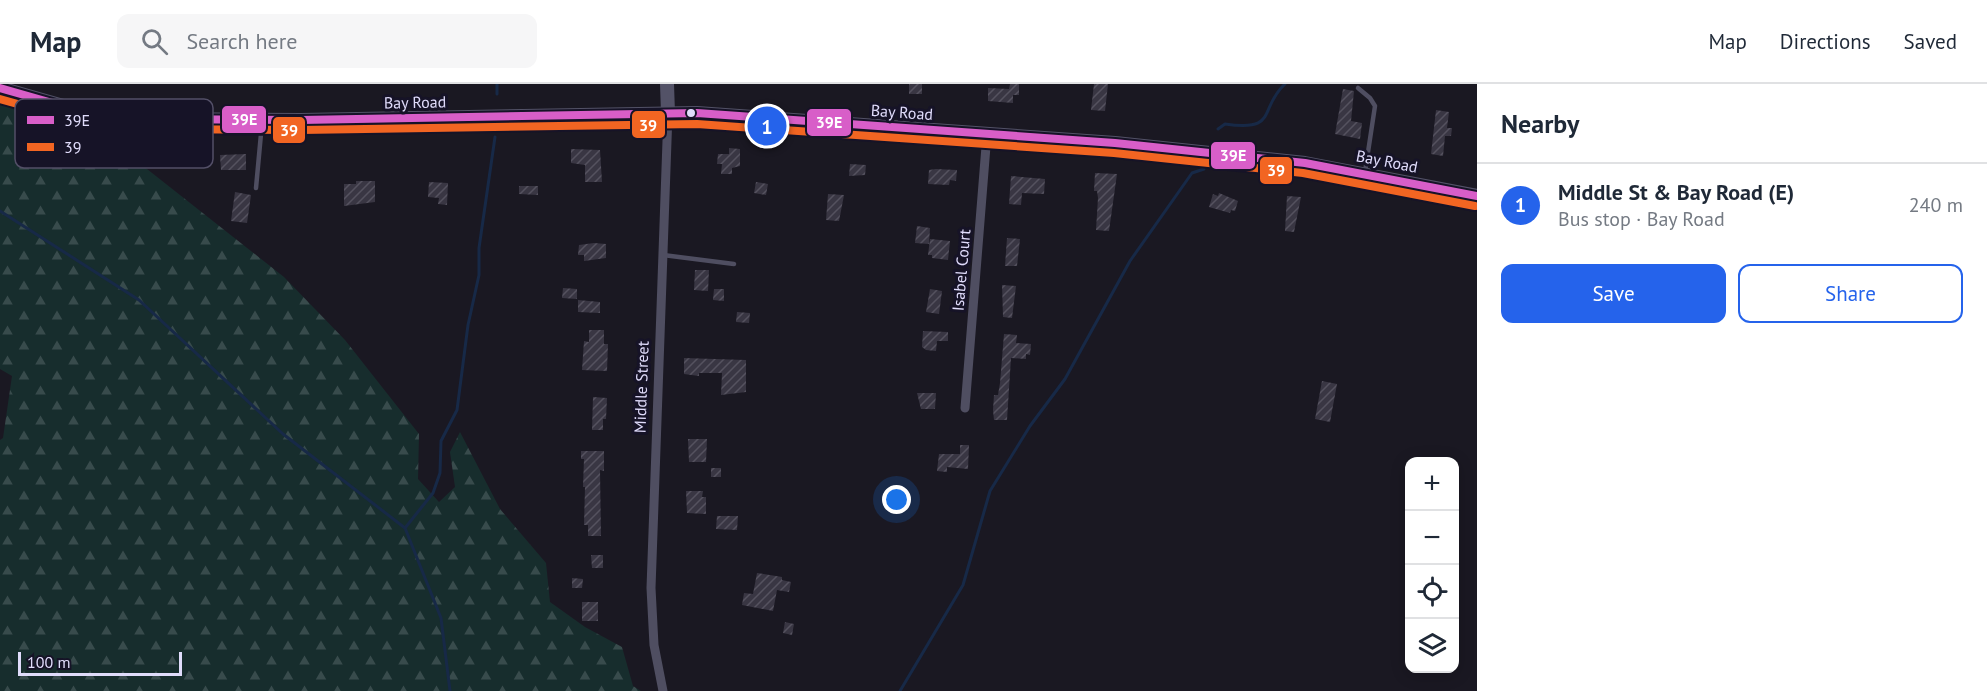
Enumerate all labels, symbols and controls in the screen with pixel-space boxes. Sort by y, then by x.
search box [117,14,537,68]
text: Map [30,23,81,60]
icon: search [138,25,171,58]
text: Search here [186,27,297,55]
text: Map [1708,28,1747,55]
text: Directions [1780,28,1871,55]
text: Saved [1904,28,1957,55]
street label: Bay Road [384,91,446,113]
legend [15,99,213,168]
street label: Bay Road [870,100,934,124]
pin: 1 [748,104,786,148]
line badge: 39E [221,105,267,134]
unlabelled marker [685,107,697,119]
text: Nearby [1501,107,1579,140]
line badge: 39E [806,108,852,137]
text: 39E [231,109,257,129]
text: 39E [64,110,90,130]
line badge: 39 [631,110,666,139]
text: 39E [816,112,842,132]
text: 39 [639,115,657,135]
line badge: 39 [272,116,306,144]
text: 39 [280,120,298,140]
text: 39 [64,137,81,157]
line badge: 39E [1210,141,1256,170]
text: 39E [1220,145,1246,165]
street label: Bay Road [1355,145,1419,177]
line badge: 39 [1259,156,1293,185]
text: 39 [1267,160,1285,180]
text: Middle St & Bay Road (E) [1558,178,1794,206]
text: 1 [1515,192,1526,218]
text: 240 m [1909,192,1963,218]
text: Bus stop · Bay Road [1558,206,1725,232]
street label: Isabel Court [947,228,975,312]
button: Save [1501,264,1726,323]
button: Share [1738,264,1963,323]
street label: Middle Street [629,340,653,433]
map controls [1405,457,1459,673]
button: + [1405,457,1459,511]
your location [882,485,911,514]
button: − [1405,511,1459,565]
button: locate [1405,565,1459,619]
button: layers [1405,619,1459,673]
scale bar [18,649,182,676]
text: 100 m [27,652,70,672]

